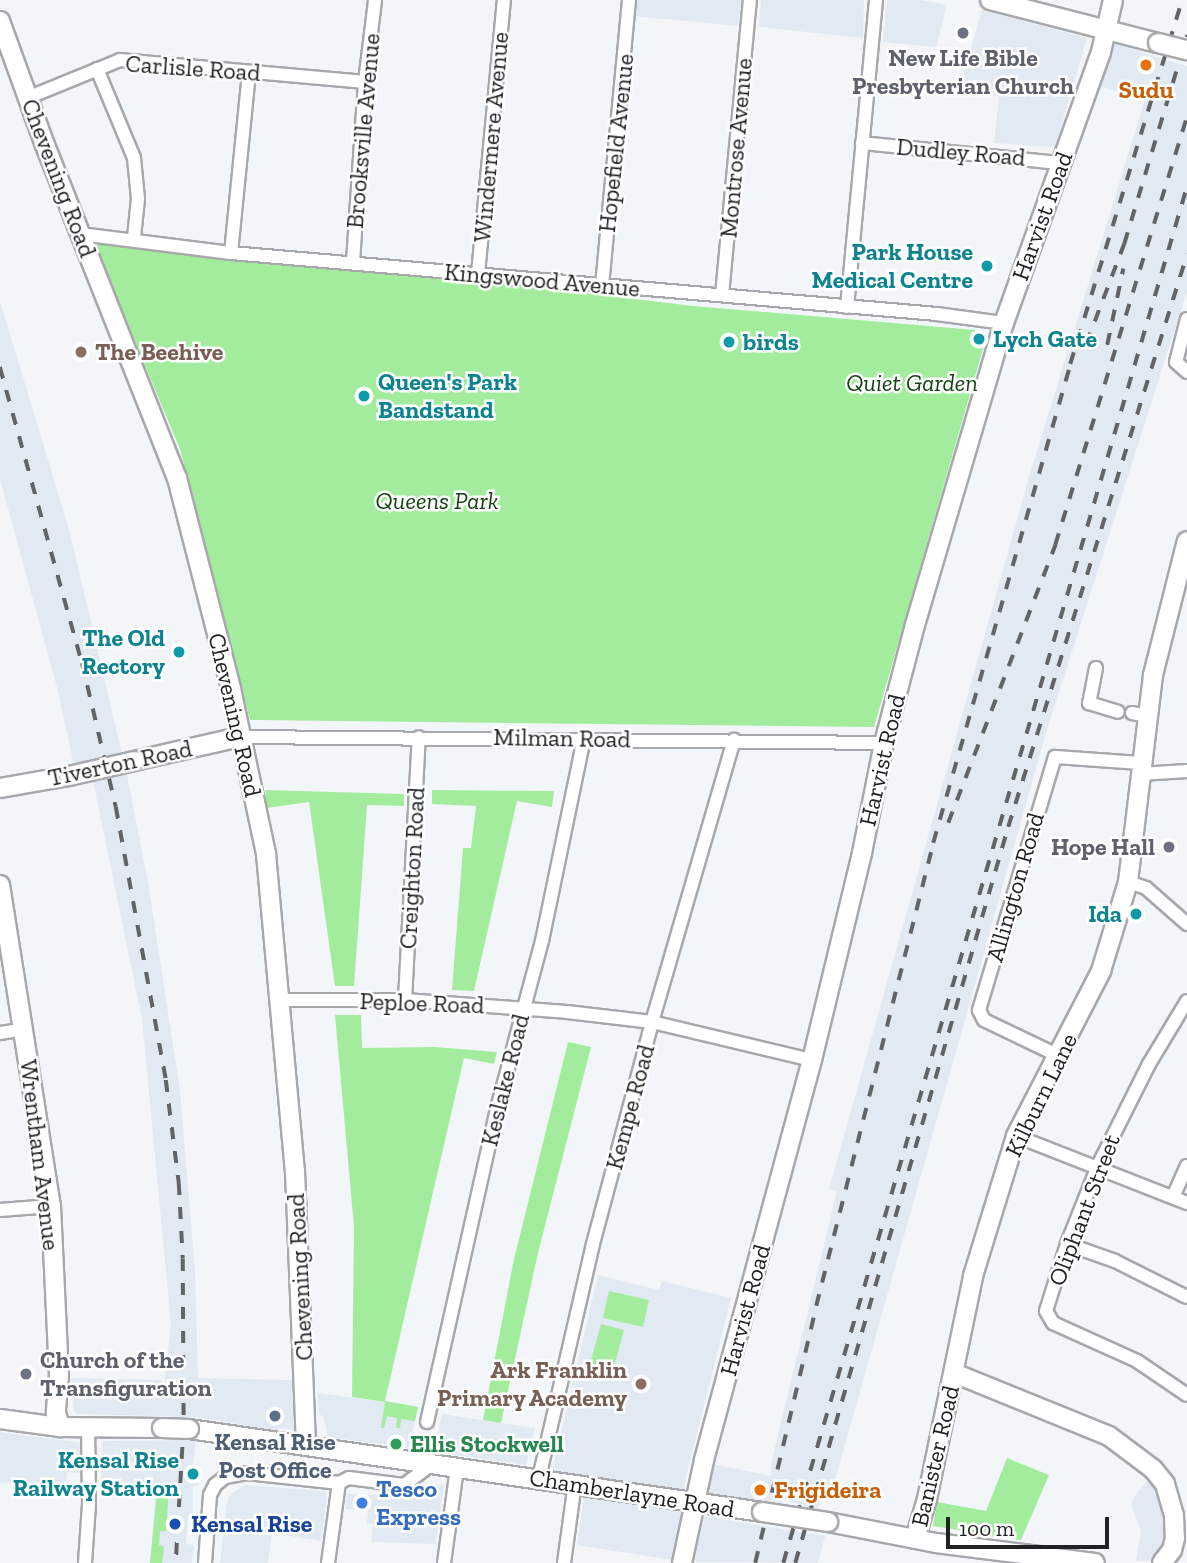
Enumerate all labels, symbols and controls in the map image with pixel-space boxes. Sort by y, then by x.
marker: New Life Bible Presbyterian Church [955,25,971,41]
street label: Windermere Avenue [467,30,515,244]
street label: Brooksville Avenue [340,32,386,230]
place label: New Life Bible Presbyterian Church [852,44,1074,100]
street label: Carlisle Road [124,49,262,87]
street label: Hopefield Avenue [592,52,640,234]
street label: Montrose Avenue [714,56,758,240]
marker: Sudu [1138,57,1154,73]
place label: Sudu [1118,76,1174,104]
street label: Chevening Road [16,95,102,261]
street label: Dudley Road [895,132,1027,172]
street label: Harvist Road [1005,148,1079,284]
place label: Park House Medical Centre [812,238,973,294]
street label: Kingswood Avenue [443,257,641,303]
marker: Park House Medical Centre [979,258,995,274]
place label: Lych Gate [993,325,1097,353]
place label: birds [743,328,799,356]
marker: Lych Gate [971,331,987,347]
marker: birds [721,334,737,350]
place label: The Beehive [95,338,223,366]
marker: The Beehive [73,344,89,360]
place label: Queen's Park Bandstand [378,368,517,424]
park label: Quiet Garden [846,369,978,397]
marker: Queen's Park Bandstand [356,388,372,404]
park label: Queens Park [376,487,498,515]
place label: The Old Rectory [82,624,165,680]
street label: Chevening Road [202,630,268,800]
marker: The Old Rectory [171,644,187,660]
street label: Harvist Road [853,691,911,829]
street label: Milman Road [493,722,631,754]
street label: Tiverton Road [45,734,195,792]
street label: Creighton Road [393,786,431,950]
street label: Allington Road [980,809,1050,965]
place label: Hope Hall [1051,833,1155,861]
marker: Hope Hall [1161,839,1177,855]
place label: Ida [1088,900,1122,928]
marker: Ida [1128,906,1144,922]
street label: Peploe Road [359,986,485,1020]
street label: Keslake Road [475,1011,535,1149]
street label: Kilburn Lane [999,1029,1083,1161]
street label: Kempe Road [599,1041,661,1173]
street label: Wrentham Avenue [14,1058,66,1252]
street label: Oliphant Street [1042,1130,1126,1290]
street label: Chevening Road [281,1193,319,1361]
street label: Harvist Road [714,1241,776,1379]
place label: Church of the Transfiguration [40,1346,212,1402]
place label: Ark Franklin Primary Academy [436,1356,627,1412]
marker: Church of the Transfiguration [18,1366,34,1382]
marker: Ark Franklin Primary Academy [633,1376,649,1392]
street label: Banister Road [905,1382,965,1530]
marker: Kensal Rise Post Office [267,1408,283,1424]
place label: Kensal Rise Post Office [214,1428,336,1484]
place label: Ellis Stockwell [410,1430,564,1458]
marker: Ellis Stockwell [388,1436,404,1452]
place label: Kensal Rise Railway Station [12,1446,179,1502]
street label: Chamberlayne Road [527,1463,737,1523]
marker: Kensal Rise Railway Station [185,1466,201,1482]
place label: Tesco Express [376,1475,461,1531]
place label: Frigideira [774,1476,881,1504]
marker: Frigideira [752,1482,768,1498]
marker: Tesco Express [354,1495,370,1511]
scale bar [949,1504,1112,1548]
place label: Kensal Rise [191,1510,312,1538]
marker: Kensal Rise [165,1514,185,1534]
text: 100 m [959,1516,1014,1541]

